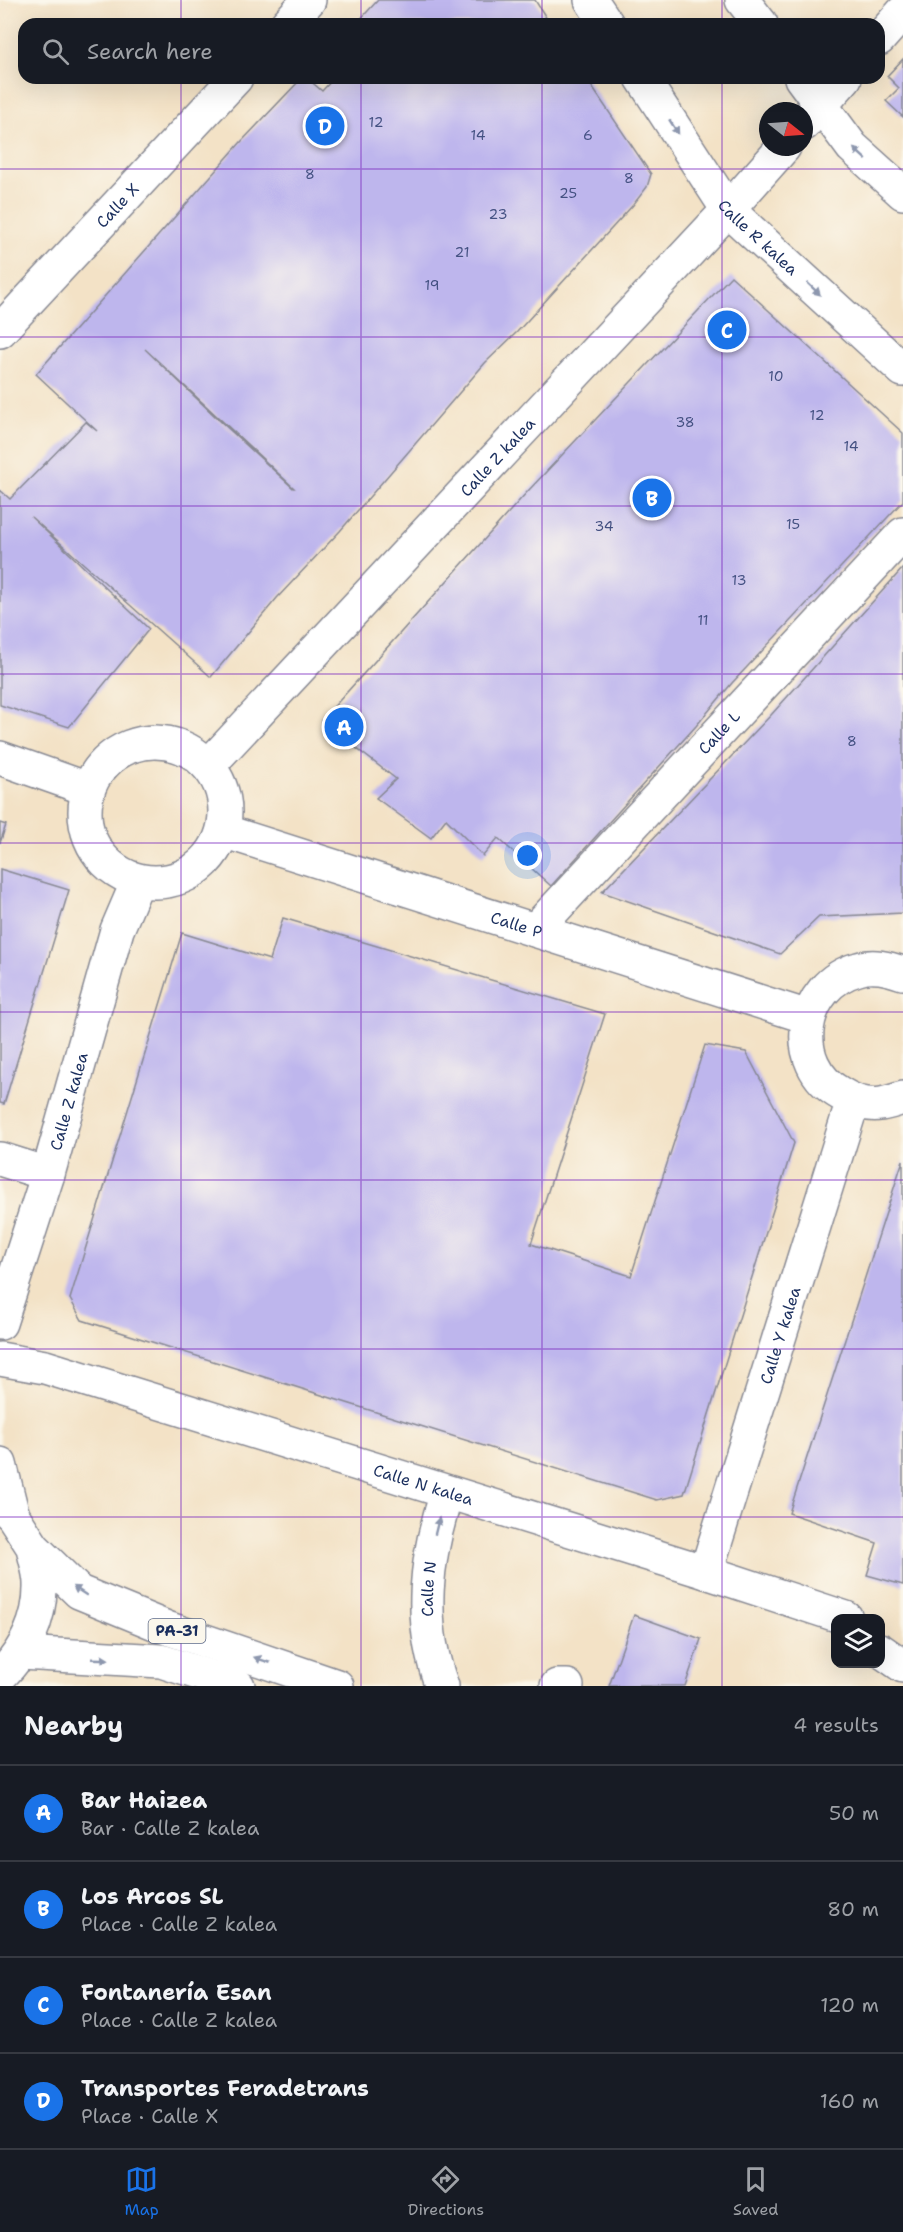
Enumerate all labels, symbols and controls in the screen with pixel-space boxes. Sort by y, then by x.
search box [18,18,885,84]
icon: search [39,35,72,68]
text: Search here [87,37,213,66]
north arrow [759,102,813,156]
pin: D [306,104,344,148]
house number: 12 [369,113,383,131]
one-way arrow [669,119,680,135]
house number: 14 [470,126,486,144]
house number: 6 [583,126,593,144]
one-way arrow [853,148,868,161]
house number: 8 [305,165,315,183]
house number: 8 [624,169,634,187]
street label: Calle X [92,179,144,232]
house number: 25 [559,184,577,202]
street label: Calle R kalea [713,196,802,280]
house number: 23 [489,205,507,223]
house number: 21 [455,243,469,261]
house number: 19 [424,276,440,294]
one-way arrow [807,282,822,296]
pin: C [708,308,746,352]
house number: 10 [768,367,784,385]
house number: 12 [810,406,824,424]
street label: Calle Z kalea [455,413,540,501]
house number: 38 [675,413,695,431]
house number: 14 [843,437,859,455]
pin: B [632,476,672,520]
house number: 15 [786,515,800,533]
house number: 34 [594,517,614,535]
house number: 13 [732,571,746,589]
house number: 11 [697,611,709,629]
pin: A [324,704,364,750]
street label: Calle L [694,706,745,759]
house number: 8 [847,732,857,750]
your location [513,841,542,870]
street label: Calle P [488,907,545,943]
street label: Calle Z kalea [45,1050,93,1153]
street label: Calle Y kalea [755,1284,805,1387]
street label: Calle N kalea [371,1460,476,1510]
one-way arrow [433,1516,442,1534]
street label: Calle N [417,1560,441,1617]
one-way arrow [72,1585,88,1596]
map controls [831,1614,885,1668]
button: layers [831,1614,885,1668]
road number: PA-31 [148,1619,206,1643]
one-way arrow [90,1654,109,1663]
one-way arrow [253,1655,271,1665]
text: Nearby [24,1708,123,1743]
text: 4 results [793,1712,879,1738]
text: Bar Haizea [81,1786,207,1815]
text: A [36,1800,51,1826]
text: 50 m [829,1800,879,1826]
text: Bar · Calle Z kalea [81,1815,259,1841]
text: Los Arcos SL [81,1882,223,1911]
text: B [37,1896,50,1922]
text: 80 m [827,1896,879,1922]
text: Place · Calle Z kalea [81,1911,277,1937]
text: Fontanería Esan [81,1978,272,2007]
text: C [37,1992,50,2018]
text: 120 m [820,1992,879,2018]
text: Place · Calle Z kalea [81,2007,277,2033]
text: Transportes Feradetrans [81,2074,369,2103]
text: D [36,2088,51,2114]
text: 160 m [820,2088,879,2114]
text: Place · Calle X [81,2103,218,2129]
tab: Map [125,2163,159,2220]
tab: Directions [408,2163,484,2220]
tab: Saved [733,2163,779,2220]

